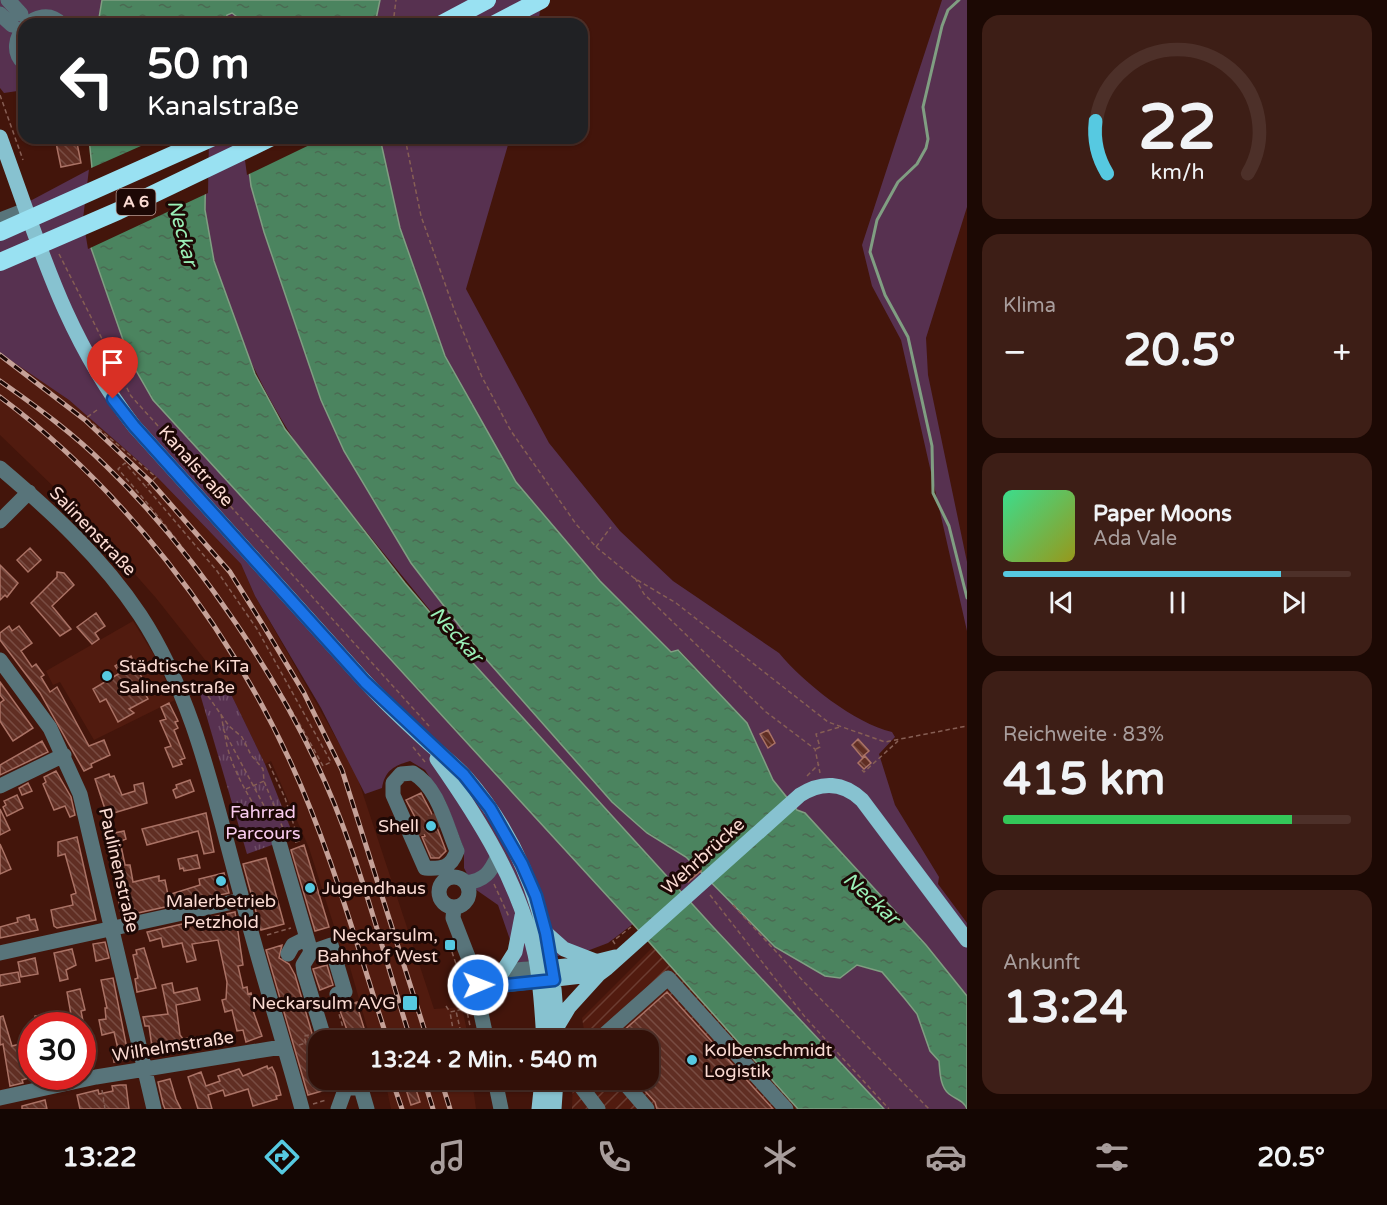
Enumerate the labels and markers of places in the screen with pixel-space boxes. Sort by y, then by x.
pin [87,337,138,399]
place label: Städtische KiTa Salinenstraße [119,655,249,698]
marker: Städtische KiTa Salinenstraße [100,669,114,683]
place label: Shell [378,815,419,837]
marker: Shell [424,819,438,833]
marker: Malerbetrieb Petzhold [214,874,228,888]
place label: Jugendhaus [322,877,426,899]
marker: Jugendhaus [303,881,317,895]
place label: Malerbetrieb Petzhold [166,890,276,933]
place label: Neckarsulm, Bahnhof West [317,924,438,967]
marker: Neckarsulm, Bahnhof West [443,938,457,952]
place label: Neckarsulm AVG [252,992,396,1014]
marker: Neckarsulm AVG [401,994,419,1012]
place label: Kolbenschmidt Logistik [704,1039,833,1082]
marker: Kolbenschmidt Logistik [685,1053,699,1067]

